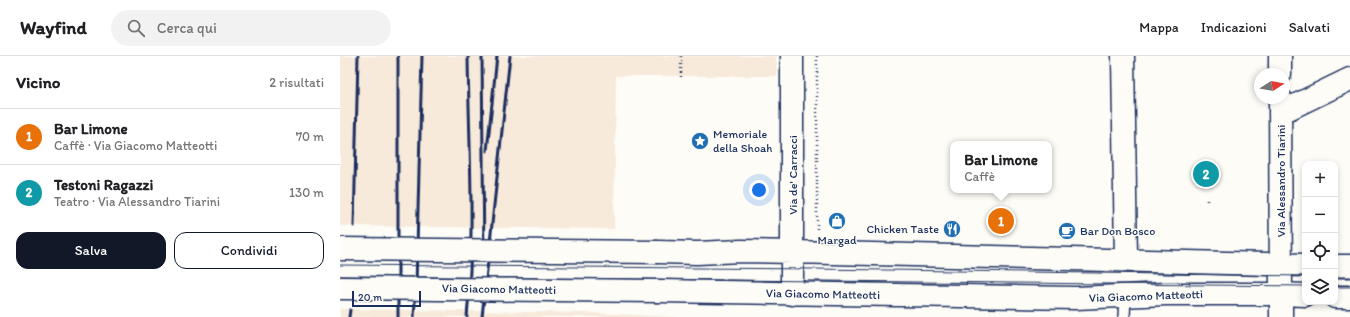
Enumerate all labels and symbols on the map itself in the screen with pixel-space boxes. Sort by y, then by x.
north arrow [1254,68,1290,104]
street label: Via Alessandro Tiarini [1274,125,1288,237]
place label: Memoriale della Shoah [713,127,772,155]
place icon: Memoriale della Shoah [690,131,710,151]
street label: Via de' Carracci [786,135,800,215]
pin: 2 [1193,159,1219,189]
your location [749,180,769,200]
pin: 1 [988,206,1014,236]
shop icon: Margad [827,211,847,231]
restaurant icon: Chicken Taste [942,219,962,239]
cafe icon: Bar Don Bosco [1057,221,1077,241]
place label: Chicken Taste [866,222,939,236]
place label: Bar Don Bosco [1080,224,1155,238]
place label: Margad [818,233,857,247]
street label: Via Giacomo Matteotti [442,281,556,297]
street label: Via Giacomo Matteotti [766,286,880,302]
street label: Via Giacomo Matteotti [1089,287,1203,305]
scale bar [352,289,421,308]

